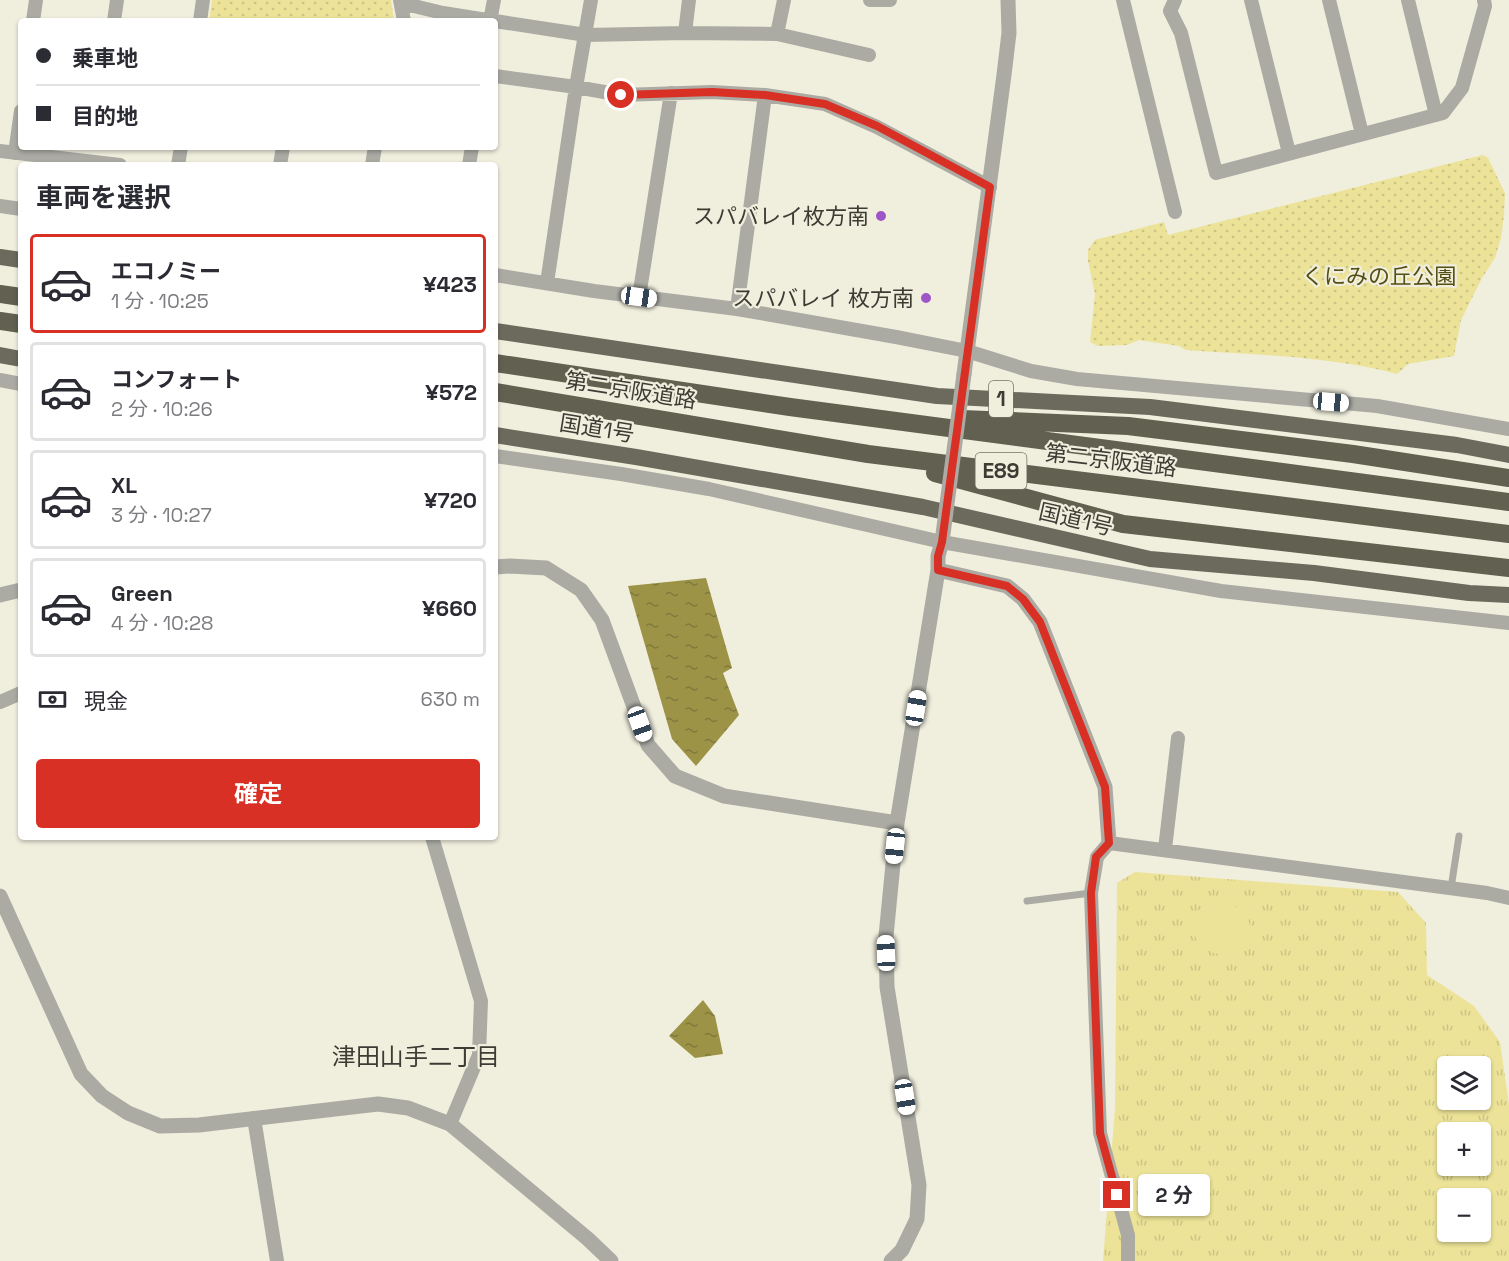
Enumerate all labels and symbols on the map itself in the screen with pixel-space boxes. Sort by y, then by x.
route start [607,81,634,108]
place label: スパバレイ枚方南 [693,202,869,230]
marker: スパバレイ枚方南 [874,209,888,223]
park label: くにみの丘公園 [1302,262,1456,290]
place label: スパバレイ 枚方南 [732,284,914,312]
car [620,286,658,308]
marker: スパバレイ 枚方南 [919,291,933,305]
street label: 第二京阪道路 [564,366,698,414]
road number: 1 [989,381,1013,417]
car [1312,391,1350,413]
street label: 国道1号 [558,408,636,448]
street label: 第二京阪道路 [1044,438,1178,482]
road number: E89 [976,453,1026,489]
street label: 国道1号 [1036,497,1116,541]
car [904,689,928,727]
car [625,704,655,744]
car [884,827,906,865]
car [876,935,896,971]
district label: 津田山手二丁目 [332,1041,500,1072]
car [893,1078,917,1116]
callout: 2 分 [1138,1174,1210,1216]
route end [1103,1181,1130,1208]

